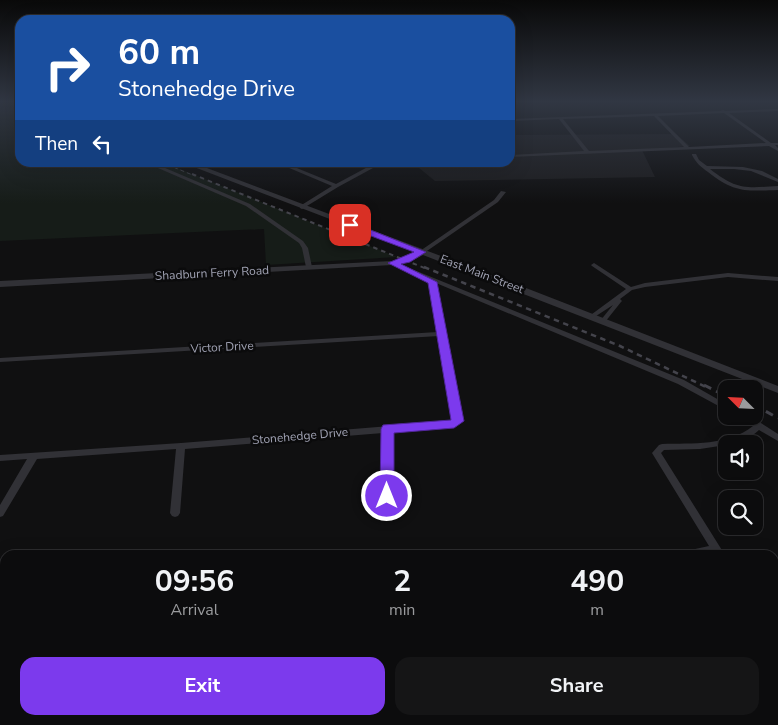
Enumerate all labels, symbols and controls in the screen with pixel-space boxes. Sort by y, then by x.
text: 60 m [118,29,200,76]
icon: right [35,35,100,100]
text: Stonehedge Drive [118,74,295,104]
icon: left [88,130,116,158]
text: Then [35,131,78,157]
pin [329,204,371,246]
icon: arrive [336,211,364,239]
street label: East Main Street [438,251,527,298]
street label: Shadburn Ferry Road [154,262,270,284]
street label: Victor Drive [189,337,254,357]
north arrow [718,380,762,425]
map controls [718,380,763,535]
street label: Stonehedge Drive [251,424,349,448]
button: sound [718,435,763,480]
position arrow [360,469,412,521]
button: search [718,490,763,535]
text: 09:56 [155,561,234,602]
text: 2 [393,561,411,602]
text: 490 [570,561,624,602]
text: Arrival [170,599,219,621]
text: min [389,599,415,621]
text: m [590,599,604,621]
button: Exit [20,657,385,715]
button: Share [395,657,759,715]

